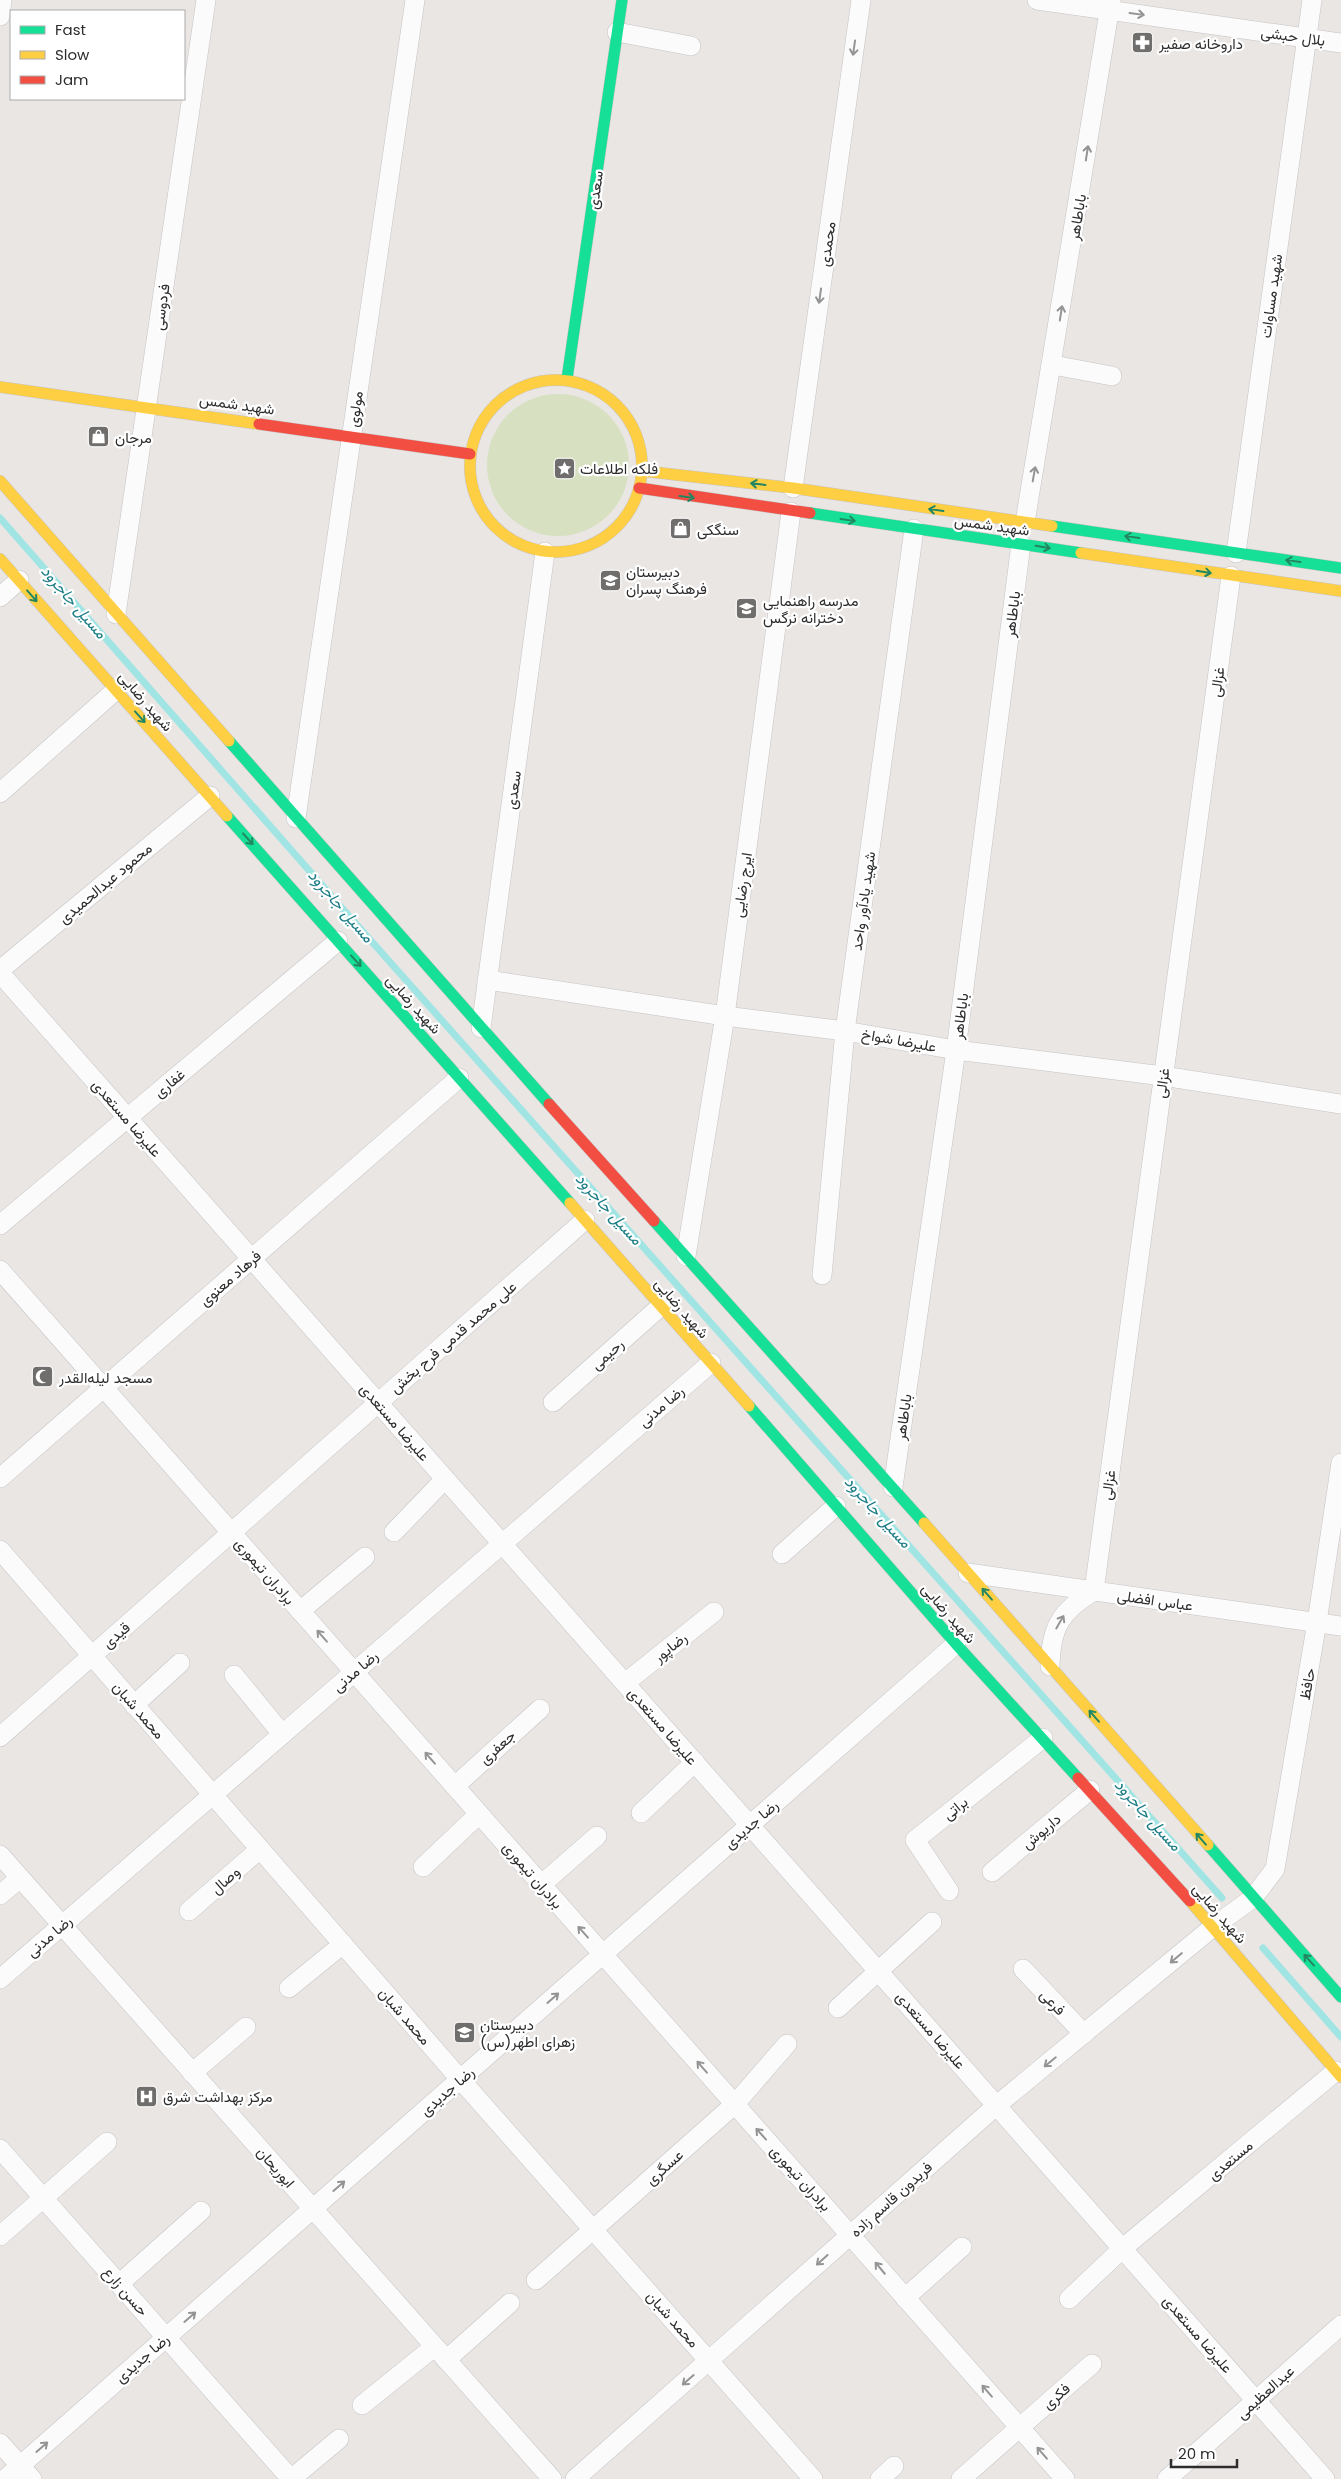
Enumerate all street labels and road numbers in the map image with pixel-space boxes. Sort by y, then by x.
street label: بلال حبشی [1259,21,1327,51]
street label: سعدی [582,169,608,211]
street label: باباطاهر [1063,192,1091,243]
street label: محمدی [813,220,841,268]
street label: شهید مساوات [1255,252,1287,339]
street label: فردوسی [147,282,175,332]
street label: شهید شمس [198,388,276,420]
street label: مولوی [342,390,368,428]
street label: شهید شمس [953,509,1031,541]
street label: باباطاهر [999,590,1025,639]
street label: غزالی [1205,665,1230,698]
street label: شهید رضایی [114,666,178,736]
street label: سعدی [500,769,526,811]
street label: محمود عبدالحمیدی [54,838,156,928]
street label: شهید یادآور واحد [846,850,880,952]
street label: ایرج رضایی [727,851,758,919]
street label: شهید رضایی [382,970,447,1039]
street label: باباطاهر [947,992,973,1041]
street label: علیرضا شواخ [860,1023,938,1058]
street label: غفاری [149,1064,189,1102]
street label: غزالی [1150,1066,1175,1099]
street label: علیرضا مستعدی [87,1075,167,1162]
street label: فرهاد معنوی [194,1245,266,1311]
street label: شهید رضایی [650,1273,714,1343]
street label: علی محمد قدمی فرح بخش [385,1276,522,1399]
street label: رحیمی [586,1333,628,1375]
street label: علیرضا مستعدی [355,1379,435,1466]
street label: رضا مدنی [634,1380,688,1432]
street label: باباطاهر [889,1392,917,1443]
street label: غزالی [1096,1468,1121,1501]
street label: برادران تیموری [230,1533,300,1609]
street label: شهید رضایی [917,1578,981,1648]
street label: عباس افضلی [1116,1584,1194,1616]
street label: قیدی [97,1617,135,1653]
street label: رضاپور [648,1627,691,1668]
street label: رضا مدنی [328,1645,382,1697]
street label: حافظ [1294,1666,1320,1702]
street label: محمد شبان [108,1677,170,1743]
street label: علیرضا مستعدی [623,1683,703,1770]
street label: جعفری [474,1725,520,1769]
street label: براتی [938,1791,972,1825]
street label: رضا جدیدی [719,1795,783,1853]
street label: داریوش [1017,1808,1065,1854]
street label: برادران تیموری [498,1837,568,1913]
street label: وصال [206,1861,244,1899]
street label: شهید رضایی [1188,1878,1252,1948]
street label: رضا مدنی [22,1910,76,1962]
street label: محمد شبان [374,1983,436,2049]
street label: فرعی [1035,1984,1071,2020]
street label: علیرضا مستعدی [891,1987,971,2074]
street label: رضا جدیدی [415,2062,479,2120]
street label: مستعدی [1203,2135,1257,2185]
street label: برادران تیموری [766,2140,836,2216]
street label: ابوریحان [252,2142,300,2192]
street label: عسگری [640,2144,688,2190]
street label: فریدون قاسم زاده [845,2156,937,2242]
street label: حسن زارع [98,2262,153,2321]
street label: محمد شبان [642,2286,704,2352]
street label: علیرضا مستعدی [1158,2291,1238,2378]
street label: رضا جدیدی [110,2329,174,2387]
street label: عبدالعظیمی [1231,2360,1299,2424]
street label: فکری [1037,2378,1075,2414]

